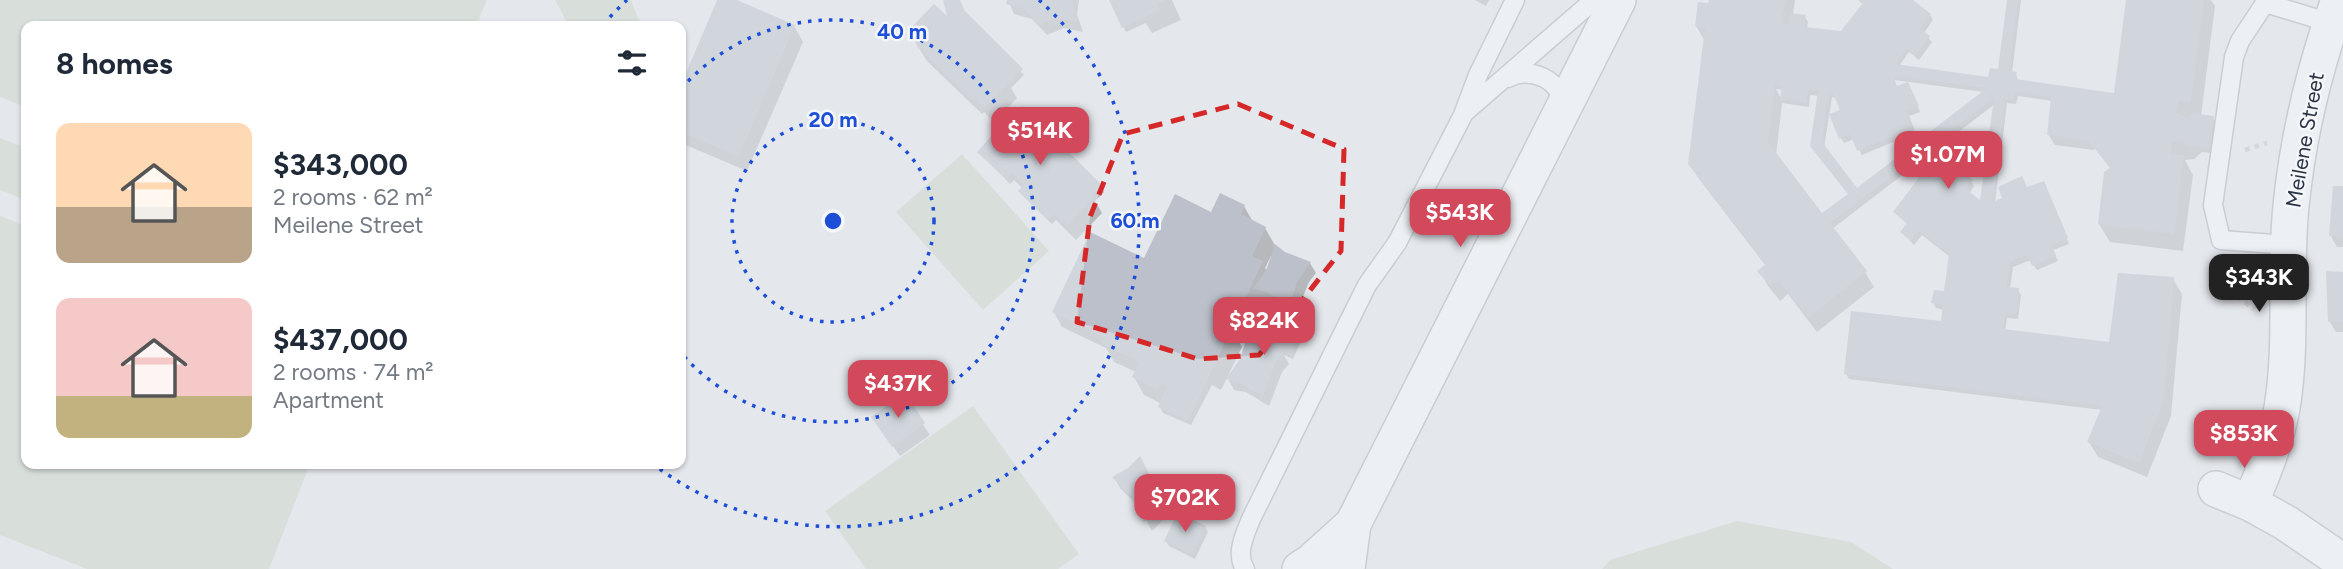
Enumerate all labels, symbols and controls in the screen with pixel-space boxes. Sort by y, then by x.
text: 40 m [877,19,927,44]
icon: filters [613,44,651,82]
text: 8 homes [56,45,173,82]
street label: Meilene Street [2280,70,2329,210]
text: 20 m [808,107,858,132]
pin: $514K [991,108,1089,167]
text: $514K [1007,116,1073,144]
pin: $1.07M [1891,132,2005,191]
text: $1.07M [1910,140,1986,168]
text: $343,000 [273,146,408,183]
icon: home [112,151,196,235]
text: 2 rooms · 62 m² [273,183,433,211]
pin: $543K [1411,190,1509,249]
text: $543K [1426,198,1494,226]
text: 60 m [1110,208,1160,233]
centre of rings [821,209,845,233]
text: Meilene Street [273,211,423,239]
pin: $343K [2210,254,2308,314]
text: $343K [2225,263,2293,291]
pin: $824K [1215,298,1313,357]
text: $824K [1229,306,1299,334]
text: $437,000 [273,321,408,358]
icon: home [112,326,196,410]
text: 2 rooms · 74 m² [273,358,434,386]
pin: $437K [849,360,947,420]
text: $437K [864,369,932,397]
text: Apartment [273,386,384,414]
pin: $853K [2195,410,2293,470]
text: $853K [2210,419,2278,447]
pin: $702K [1136,475,1234,534]
text: $702K [1150,483,1220,511]

